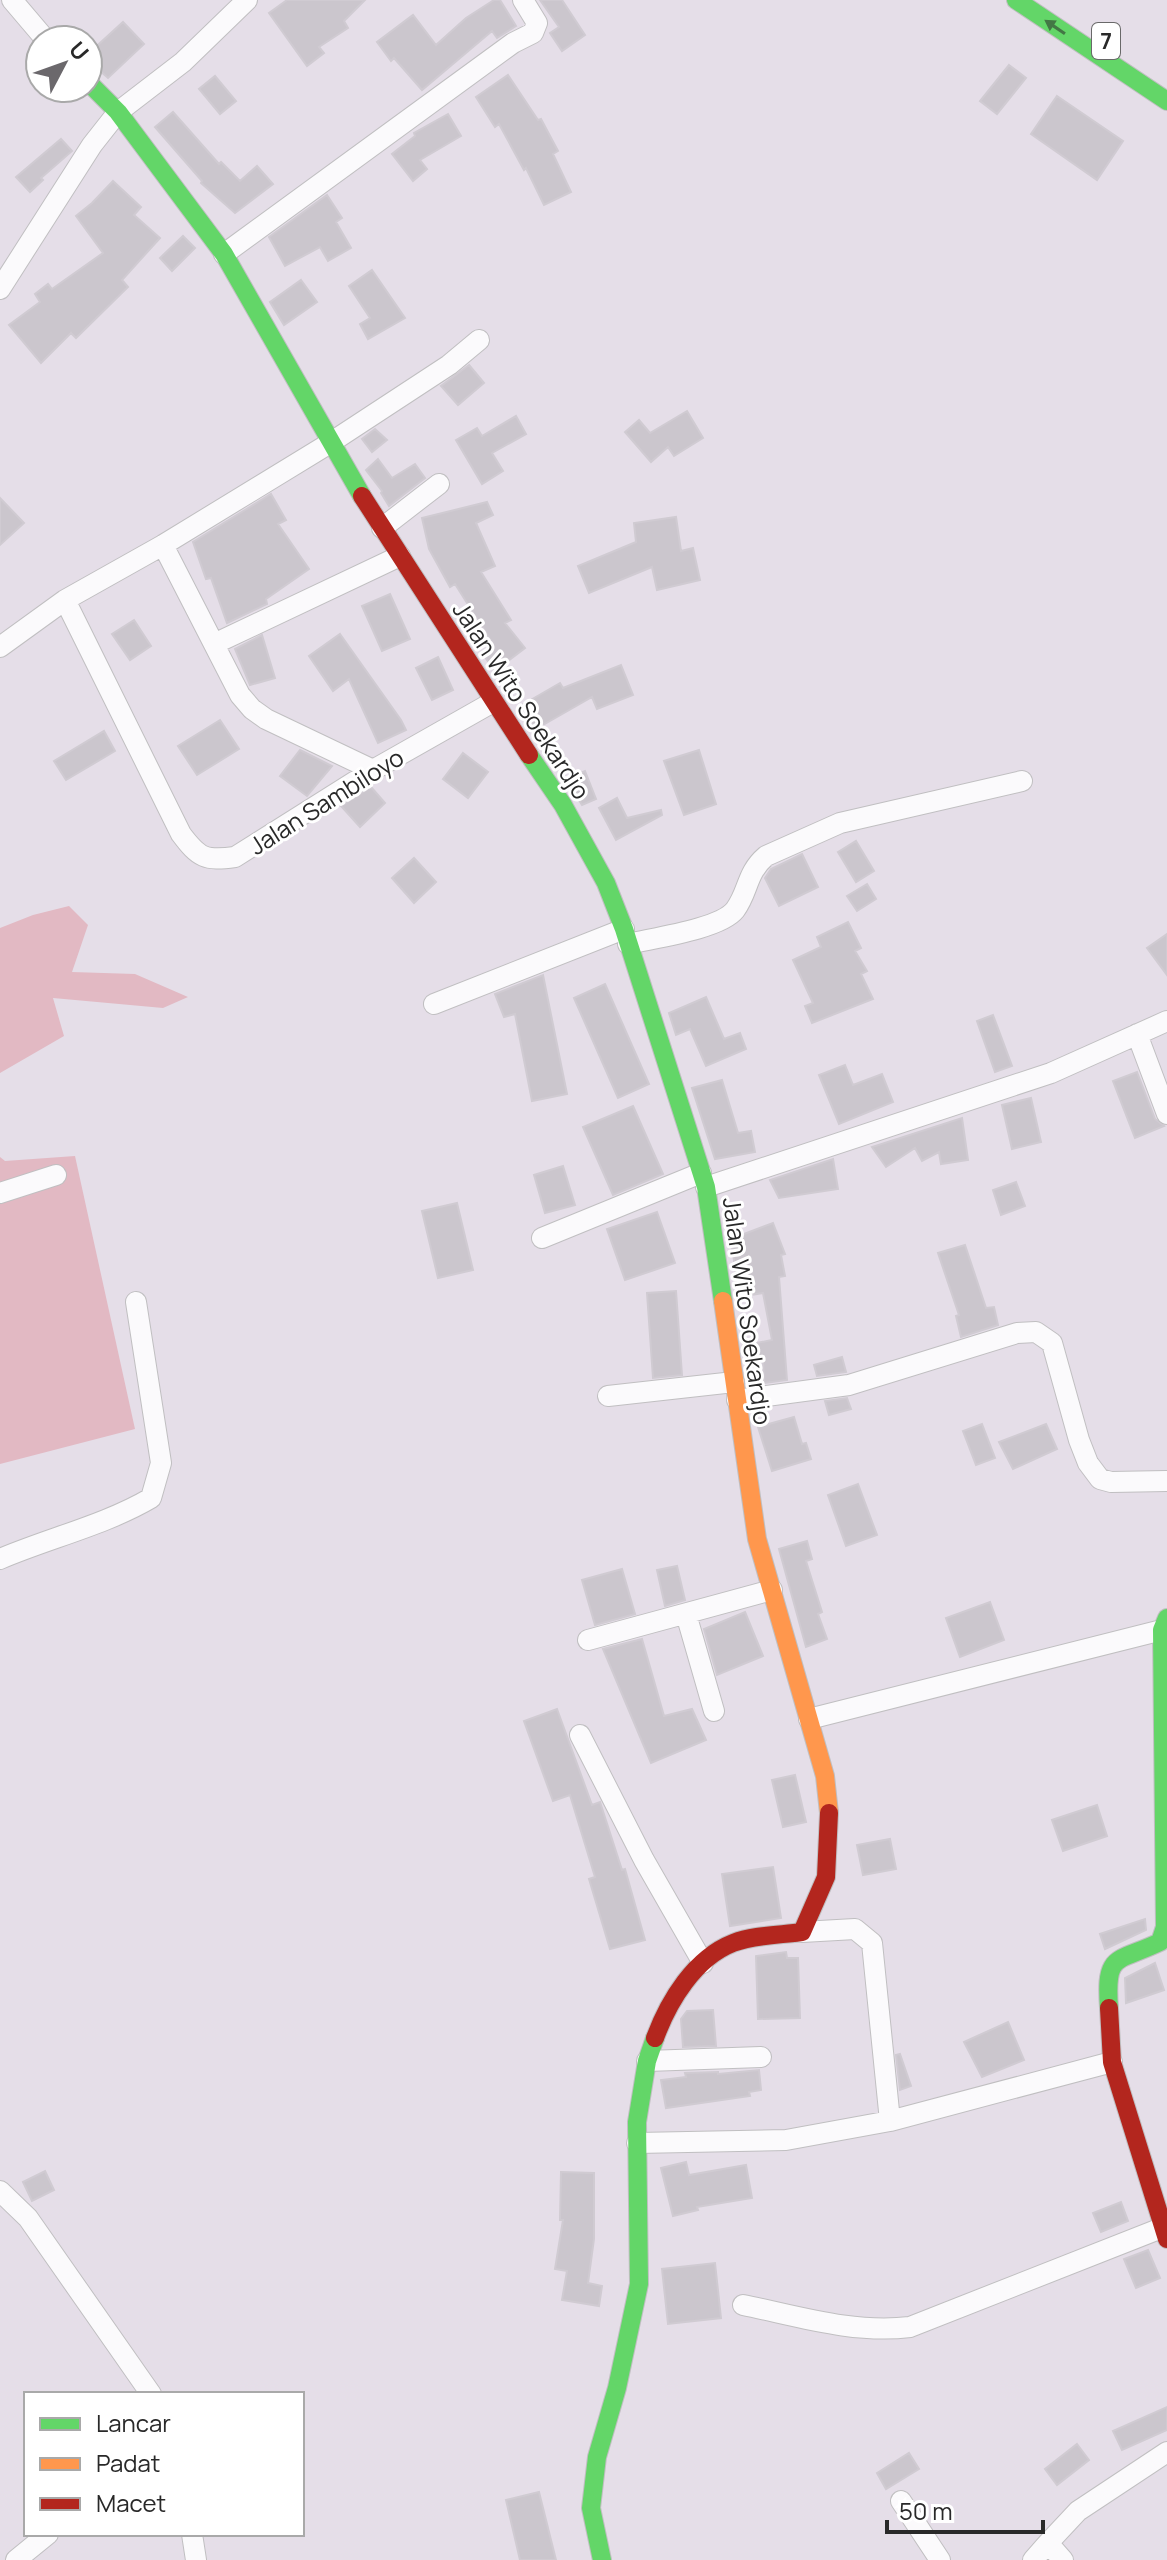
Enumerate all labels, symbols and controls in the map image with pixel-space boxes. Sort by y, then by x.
one-way arrow [1045,19,1066,34]
road number: 7 [1092,23,1120,59]
north arrow [24,24,104,104]
text: U [63,35,96,67]
street label: Jalan Wito Soekardjo [446,595,598,805]
street label: Jalan Sambiloyo [242,740,410,862]
street label: Jalan Wito Soekardjo [716,1195,780,1427]
legend [24,2392,304,2536]
text: Lancar [96,2406,171,2439]
text: Padat [96,2446,160,2479]
scale bar [887,2484,1043,2534]
text: Macet [96,2486,166,2519]
text: 50 m [899,2494,953,2527]

